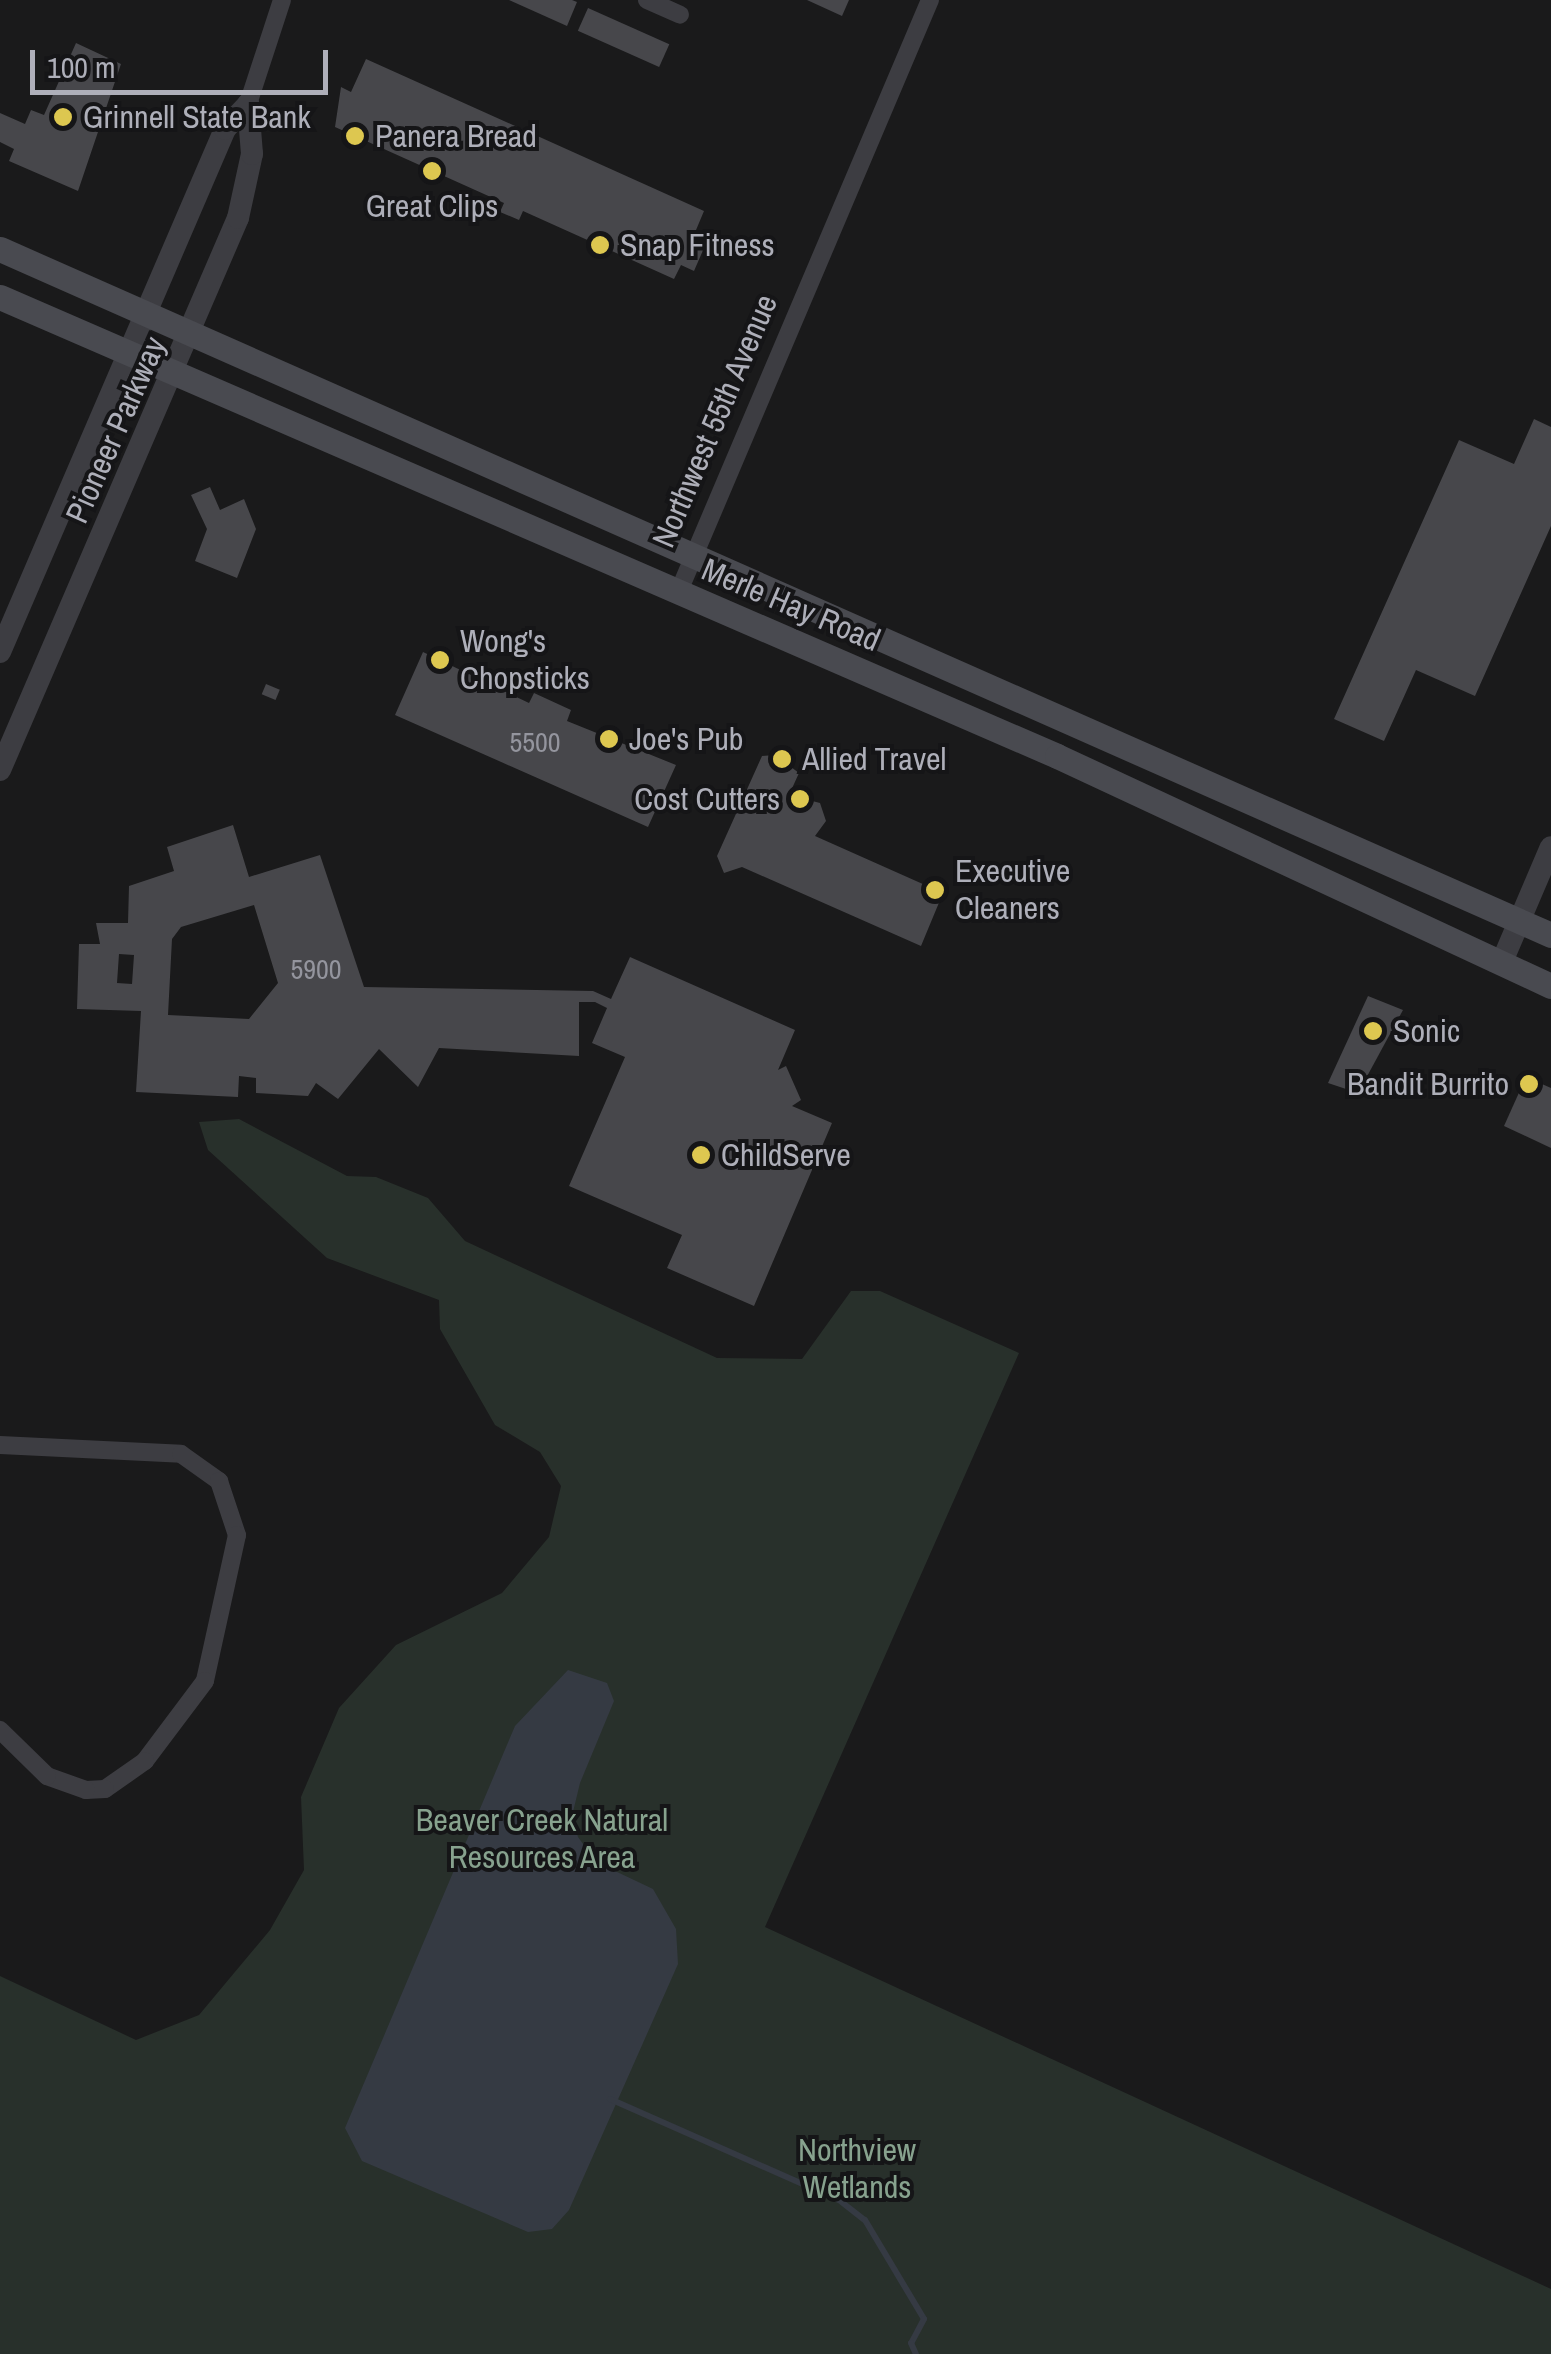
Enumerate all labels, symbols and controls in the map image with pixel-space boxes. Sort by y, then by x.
scale bar [35,30,332,92]
text: 100 m [47,47,115,87]
place label: Grinnell State Bank [83,98,311,136]
marker: Grinnell State Bank [52,106,74,128]
place label: Panera Bread [375,117,537,155]
marker: Panera Bread [344,125,366,147]
marker: Great Clips [421,160,443,182]
place label: Great Clips [366,187,498,225]
place label: Snap Fitness [620,226,775,264]
marker: Snap Fitness [589,234,611,256]
street label: Northwest 55th Avenue [644,288,786,554]
street label: Pioneer Parkway [58,331,174,529]
street label: Merle Hay Road [696,550,886,660]
place label: Wong's Chopsticks [460,623,590,698]
marker: Wong's Chopsticks [429,649,451,671]
place label: Joe's Pub [629,720,743,758]
house number: 5500 [509,725,561,759]
marker: Joe's Pub [598,728,620,750]
place label: Allied Travel [802,740,947,778]
marker: Allied Travel [771,748,793,770]
place label: Cost Cutters [634,780,780,818]
marker: Cost Cutters [789,788,811,810]
place label: Executive Cleaners [955,853,1070,928]
marker: Executive Cleaners [924,879,946,901]
house number: 5900 [290,952,342,986]
place label: Sonic [1393,1012,1460,1050]
marker: Sonic [1362,1020,1384,1042]
place label: Bandit Burrito [1347,1065,1509,1103]
marker: Bandit Burrito [1518,1073,1540,1095]
place label: ChildServe [721,1136,851,1174]
marker: ChildServe [690,1144,712,1166]
park label: Beaver Creek Natural Resources Area [416,1802,668,1877]
park label: Northview Wetlands [798,2132,916,2207]

